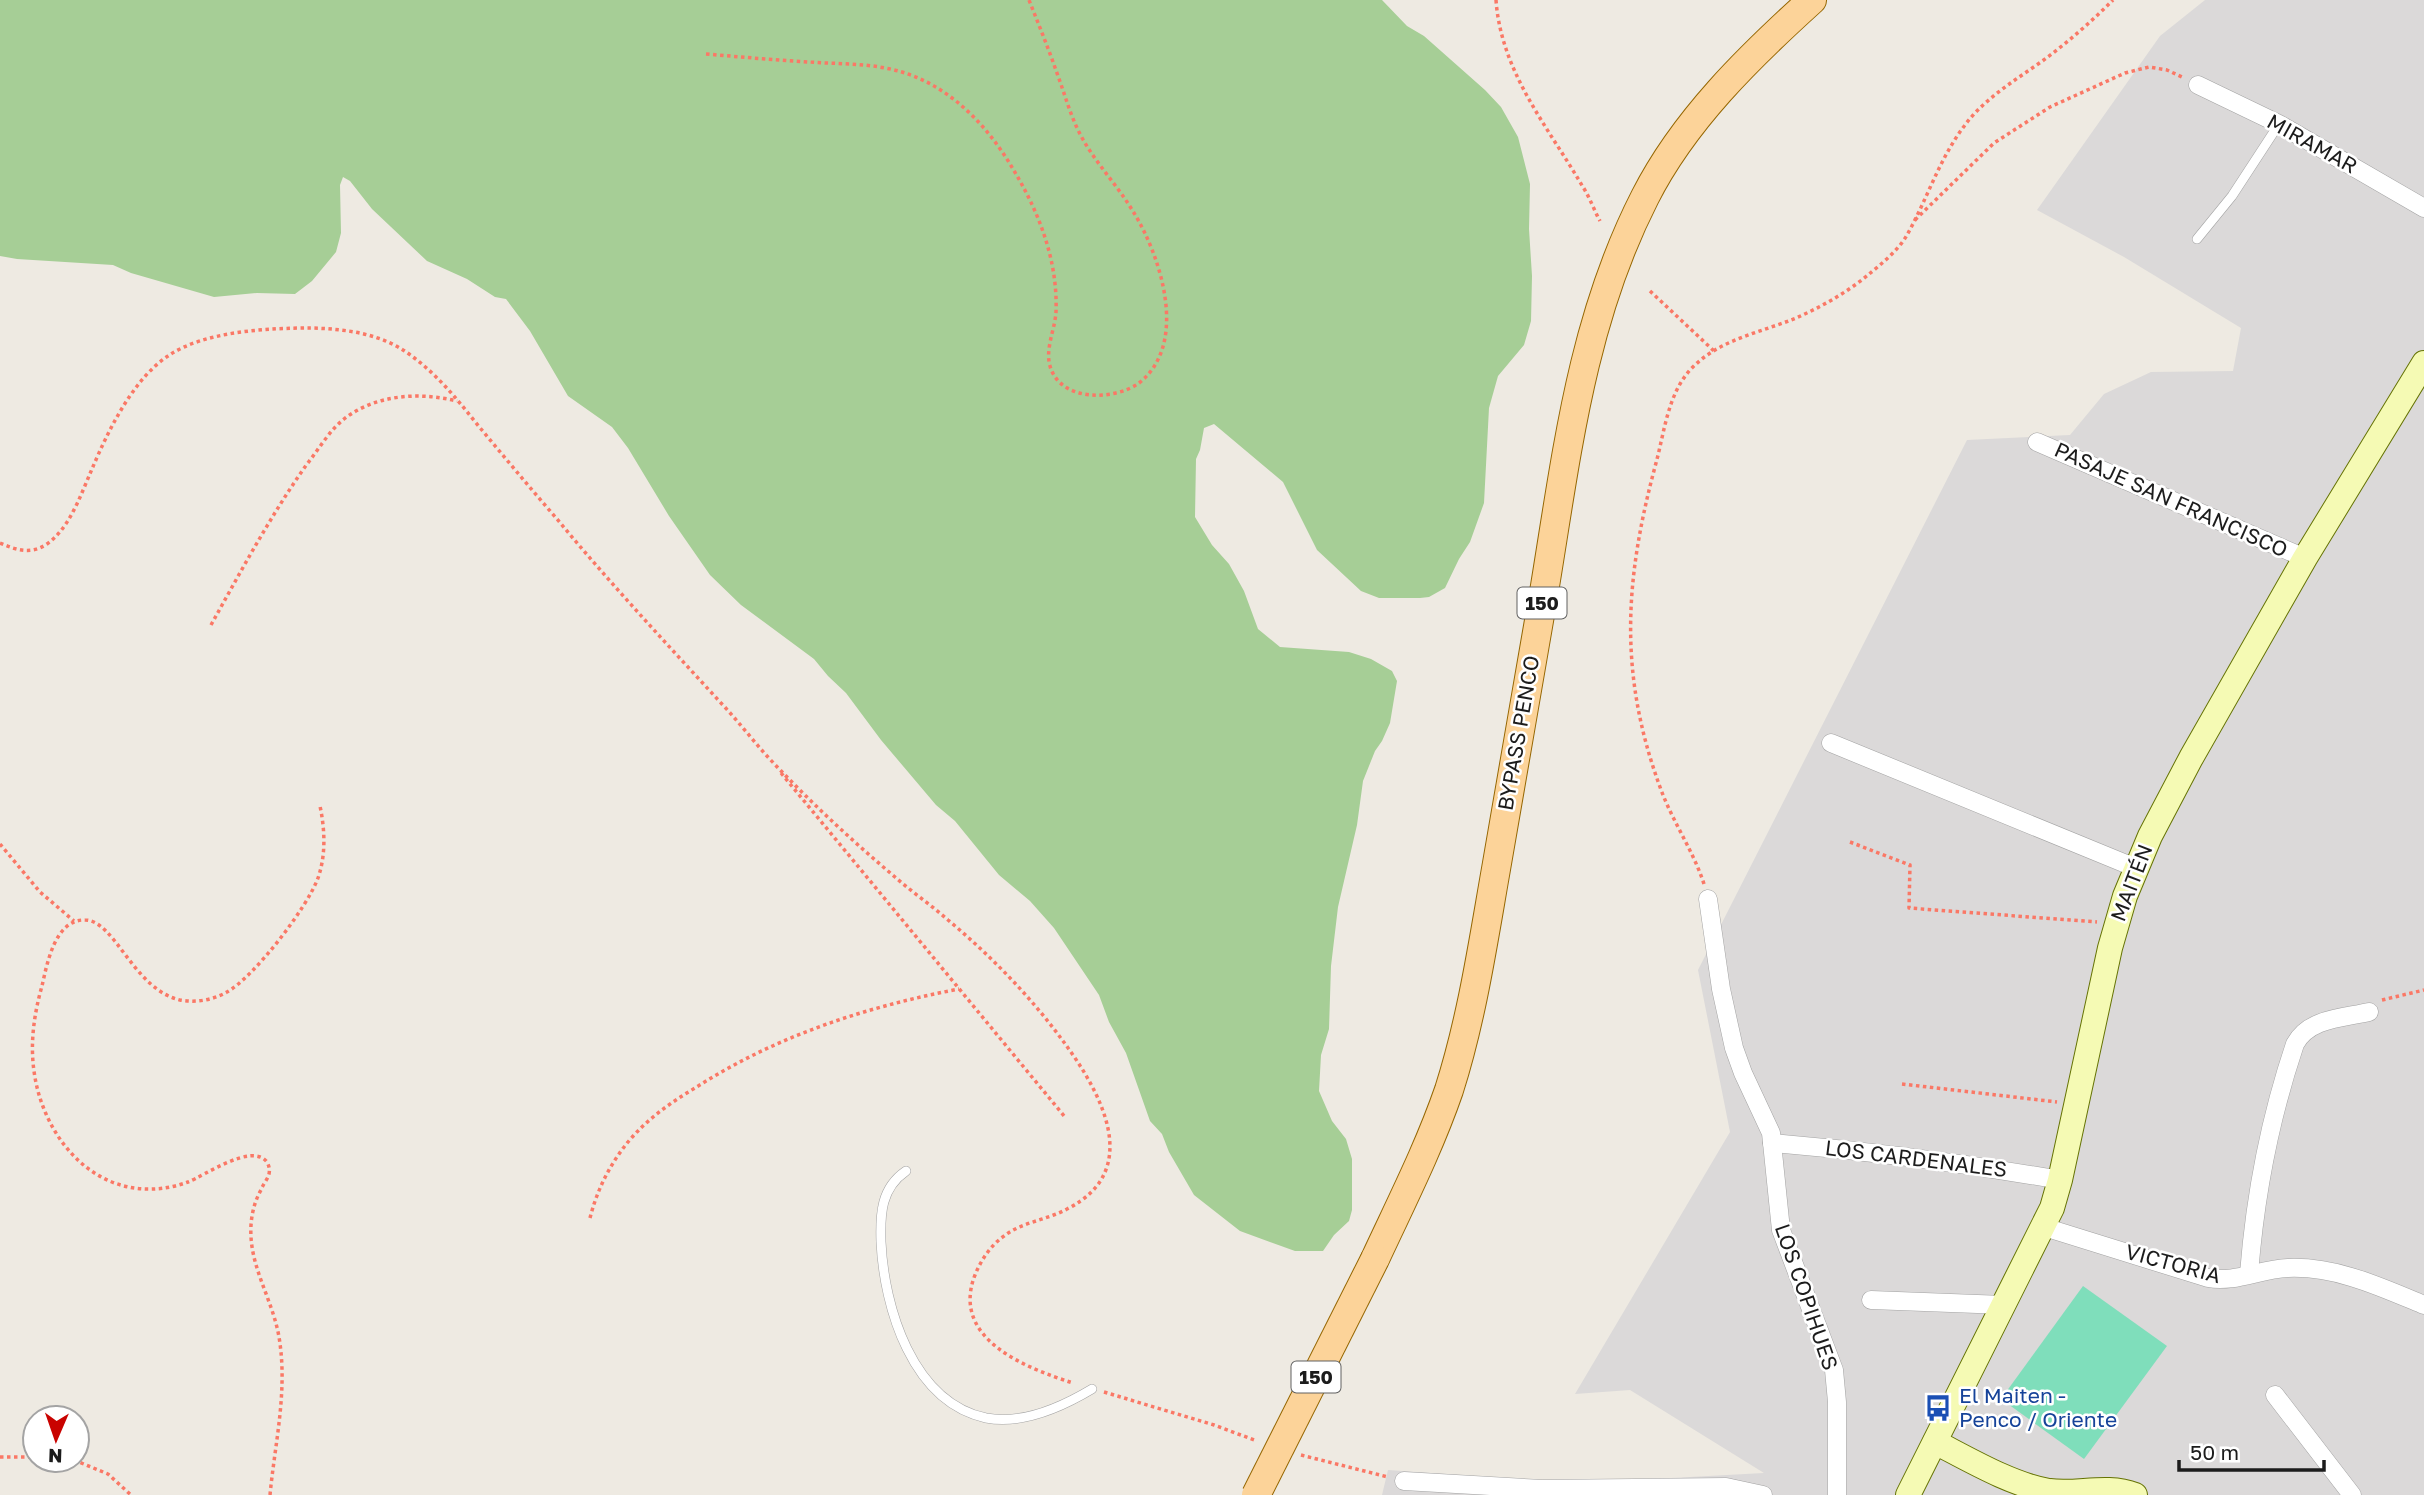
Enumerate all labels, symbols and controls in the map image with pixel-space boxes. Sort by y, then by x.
street label: MIRAMAR [2263,108,2362,179]
street label: PASAJE SAN FRANCISCO [2051,436,2292,562]
road number: 150 [1518,588,1566,618]
street label: BYPASS PENCO [1492,653,1544,812]
street label: MAITÉN [2105,840,2158,925]
street label: LOS CARDENALES [1824,1134,2009,1182]
street label: LOS COPIHUES [1770,1220,1844,1373]
street label: VICTORIA [2123,1238,2224,1288]
road number: 150 [1292,1362,1340,1392]
place label: El Maiten - Penco / Oriente [1959,1382,2117,1432]
bus stop icon: El Maiten - Penco / Oriente [1923,1393,1953,1423]
north arrow [21,1404,91,1474]
scale bar [2179,1428,2324,1472]
text: 50 m [2190,1439,2239,1465]
text: N [48,1445,63,1468]

